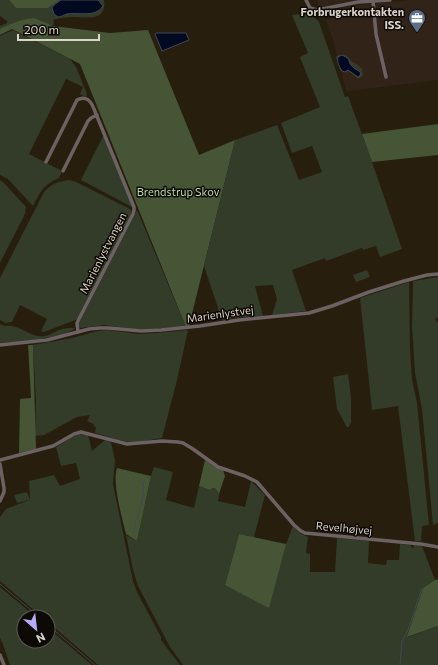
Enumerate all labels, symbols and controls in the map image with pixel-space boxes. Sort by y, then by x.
place label: Forbrugerkontakten ISS. [301,5,404,31]
office icon: Forbrugerkontakten ISS. [407,8,427,33]
scale bar [18,16,99,42]
text: 200 m [24,22,59,36]
park label: Brendstrup Skov [137,185,220,198]
street label: Marienlystvangen [77,210,129,295]
street label: Marienlystvej [186,302,254,325]
street label: Revelhøjvej [315,519,373,536]
north arrow [16,609,56,649]
text: N [34,631,48,646]

